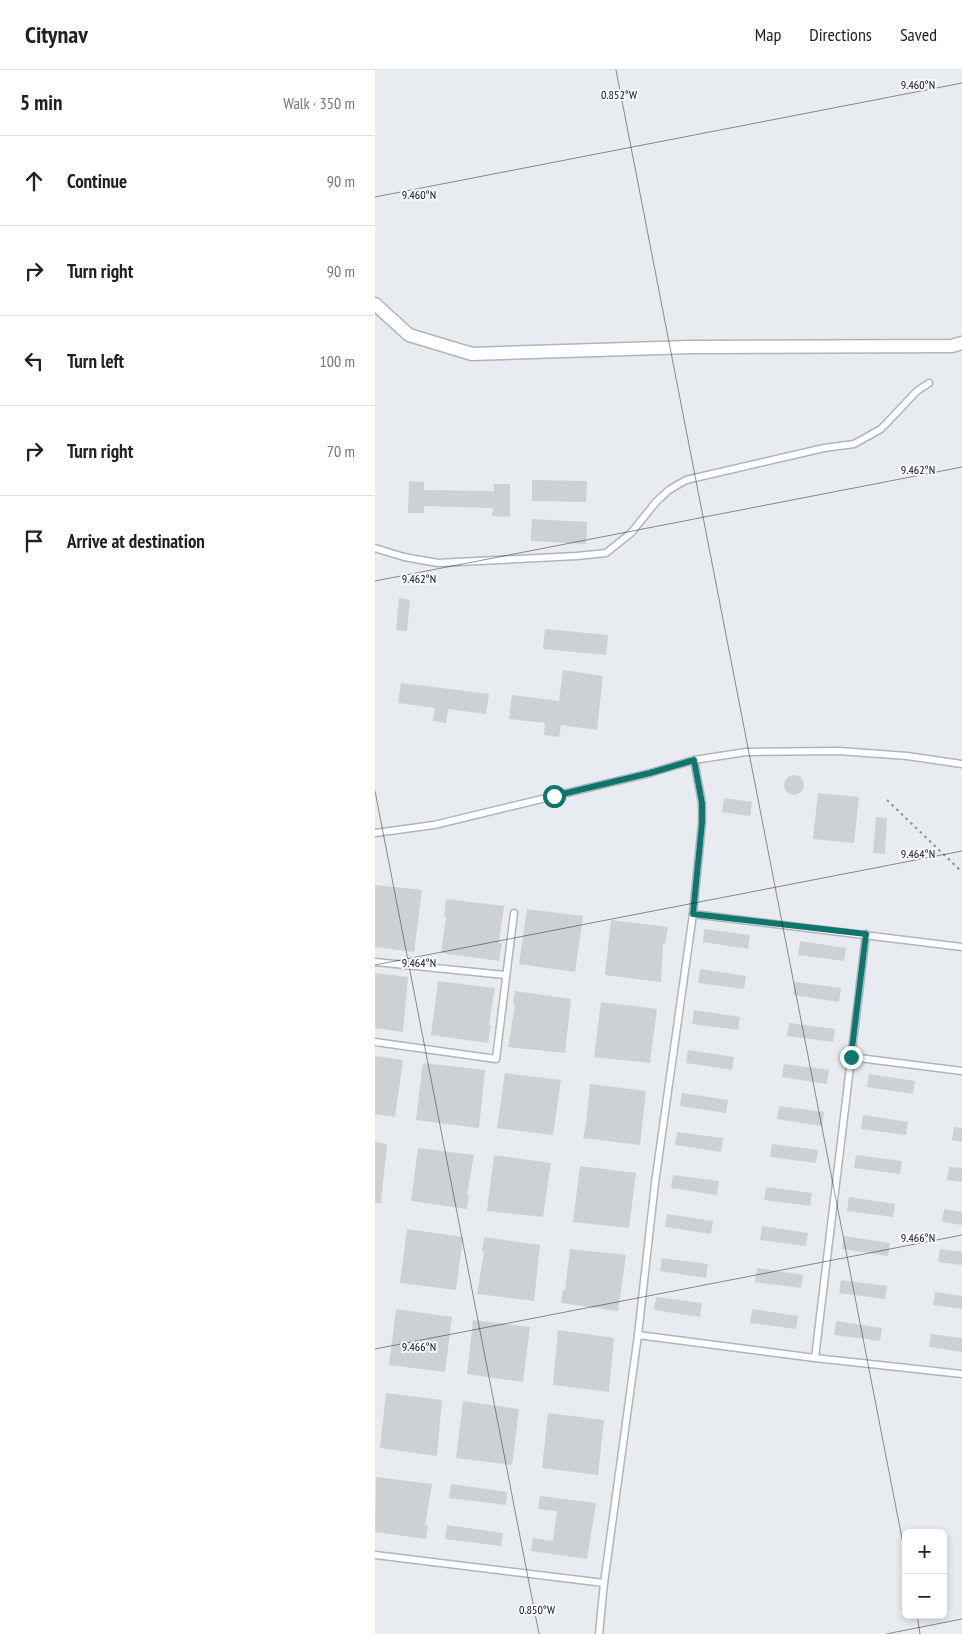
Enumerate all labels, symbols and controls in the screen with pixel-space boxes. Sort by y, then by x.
text: Citynav [25,19,88,50]
text: Map [755,23,781,46]
text: Directions [809,23,872,46]
text: Saved [900,23,937,46]
text: 9.460°N [901,77,935,92]
text: 0.852°W [601,87,637,102]
text: 5 min [20,89,62,116]
text: Walk · 350 m [283,93,355,113]
icon: ahead [20,167,48,195]
text: Continue [67,169,127,193]
text: 90 m [327,171,355,191]
text: 9.460°N [402,187,436,202]
icon: right [20,257,48,285]
text: Turn right [67,259,133,283]
text: 90 m [327,261,355,281]
icon: left [20,347,48,375]
text: Turn left [67,349,124,373]
text: 100 m [320,351,355,371]
icon: right [20,437,48,465]
text: Turn right [67,439,133,463]
text: 70 m [327,441,355,461]
text: 9.462°N [901,462,935,477]
icon: arrive [20,527,48,555]
text: Arrive at destination [67,529,205,553]
text: 9.462°N [402,571,436,586]
route start [543,785,566,808]
text: 9.464°N [901,846,935,861]
text: 9.464°N [402,955,436,970]
route end [840,1046,863,1069]
text: 9.466°N [901,1230,935,1245]
text: 9.466°N [402,1339,436,1354]
map controls [902,1529,947,1619]
button: + [902,1529,947,1574]
button: − [902,1574,947,1619]
text: 0.850°W [519,1602,555,1617]

